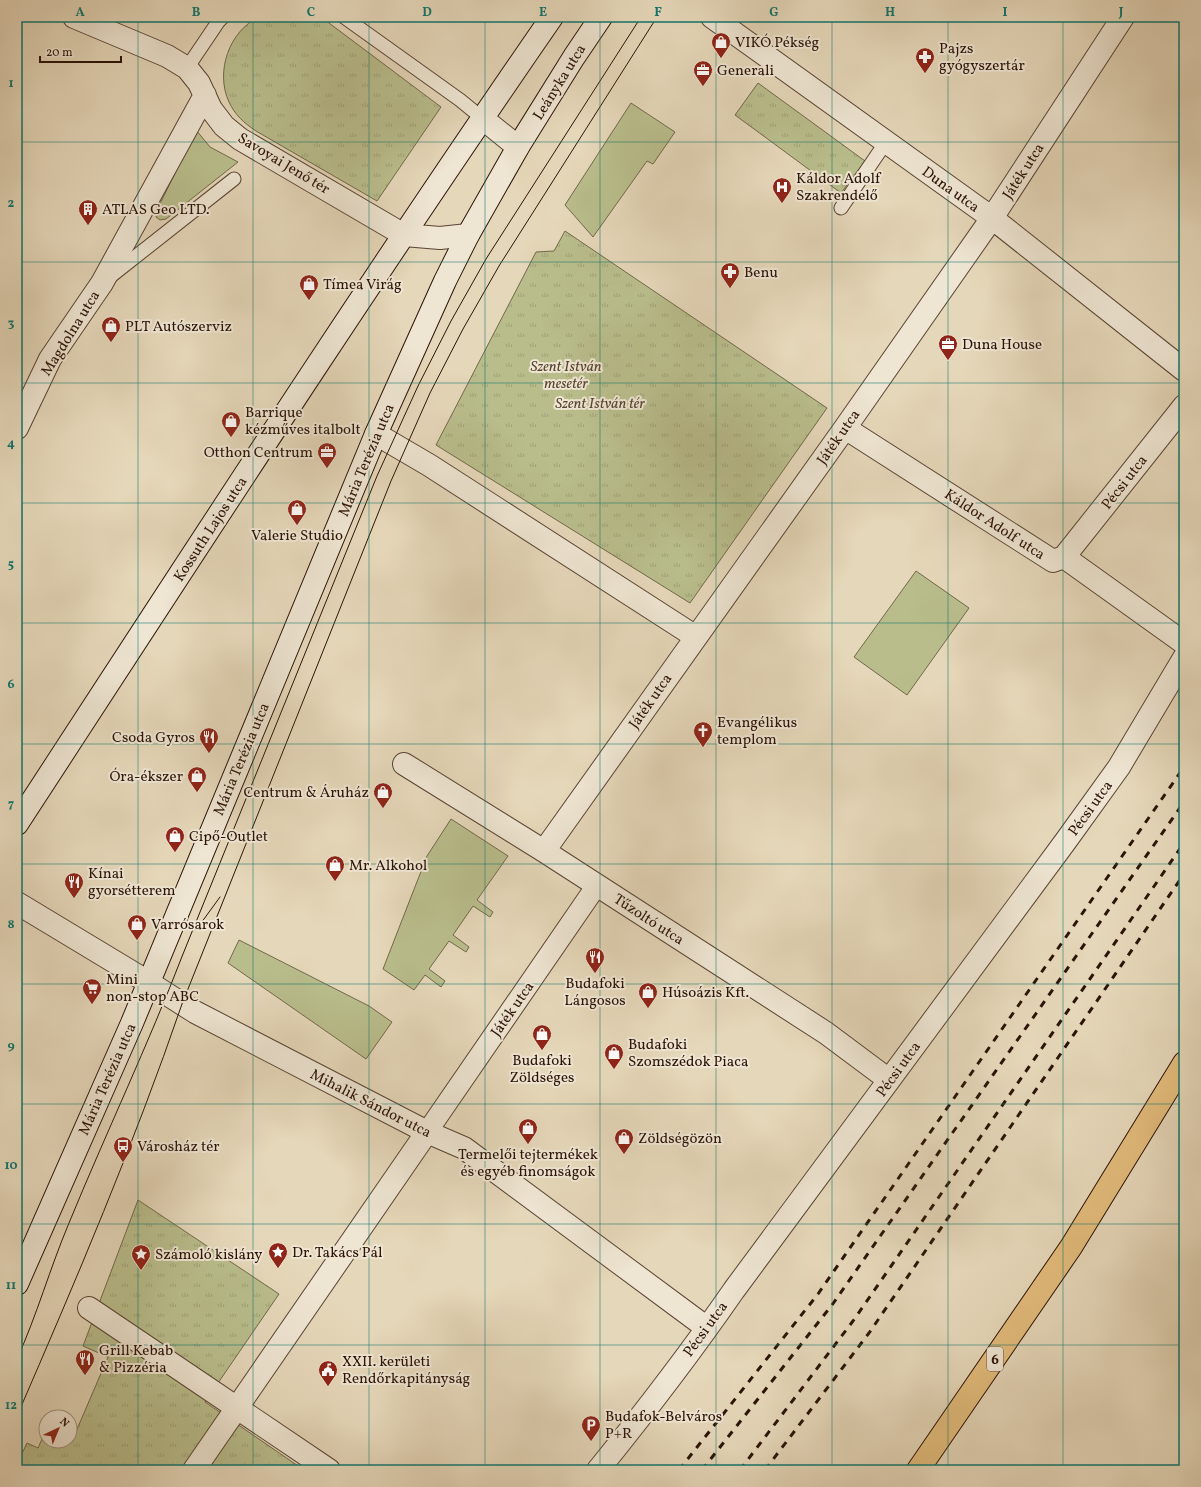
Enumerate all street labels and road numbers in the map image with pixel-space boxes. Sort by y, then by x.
street label: Leányka utca [529,41,592,125]
street label: Savoyai Jenő tér [233,128,333,200]
street label: Játék utca [998,140,1050,204]
street label: Duna utca [917,162,983,218]
street label: Magdolna utca [37,287,106,381]
street label: Mária Terézia utca [334,401,401,520]
street label: Játék utca [812,406,866,470]
street label: Pécsi utca [1097,451,1153,515]
street label: Kossuth Lajos utca [169,473,253,586]
street label: Káldor Adolf utca [940,485,1049,566]
street label: Játék utca [624,670,678,734]
street label: Mária Terézia utca [209,700,276,819]
street label: Pécsi utca [1064,777,1118,841]
street label: Tűzoltó utca [609,890,688,951]
street label: Játék utca [486,978,540,1042]
street label: Mária Terézia utca [74,1020,143,1139]
street label: Pécsi utca [872,1038,926,1102]
street label: Mihalik Sándor utca [306,1065,434,1144]
street label: Pécsi utca [679,1298,733,1362]
road number: 6 [987,1347,1003,1371]

